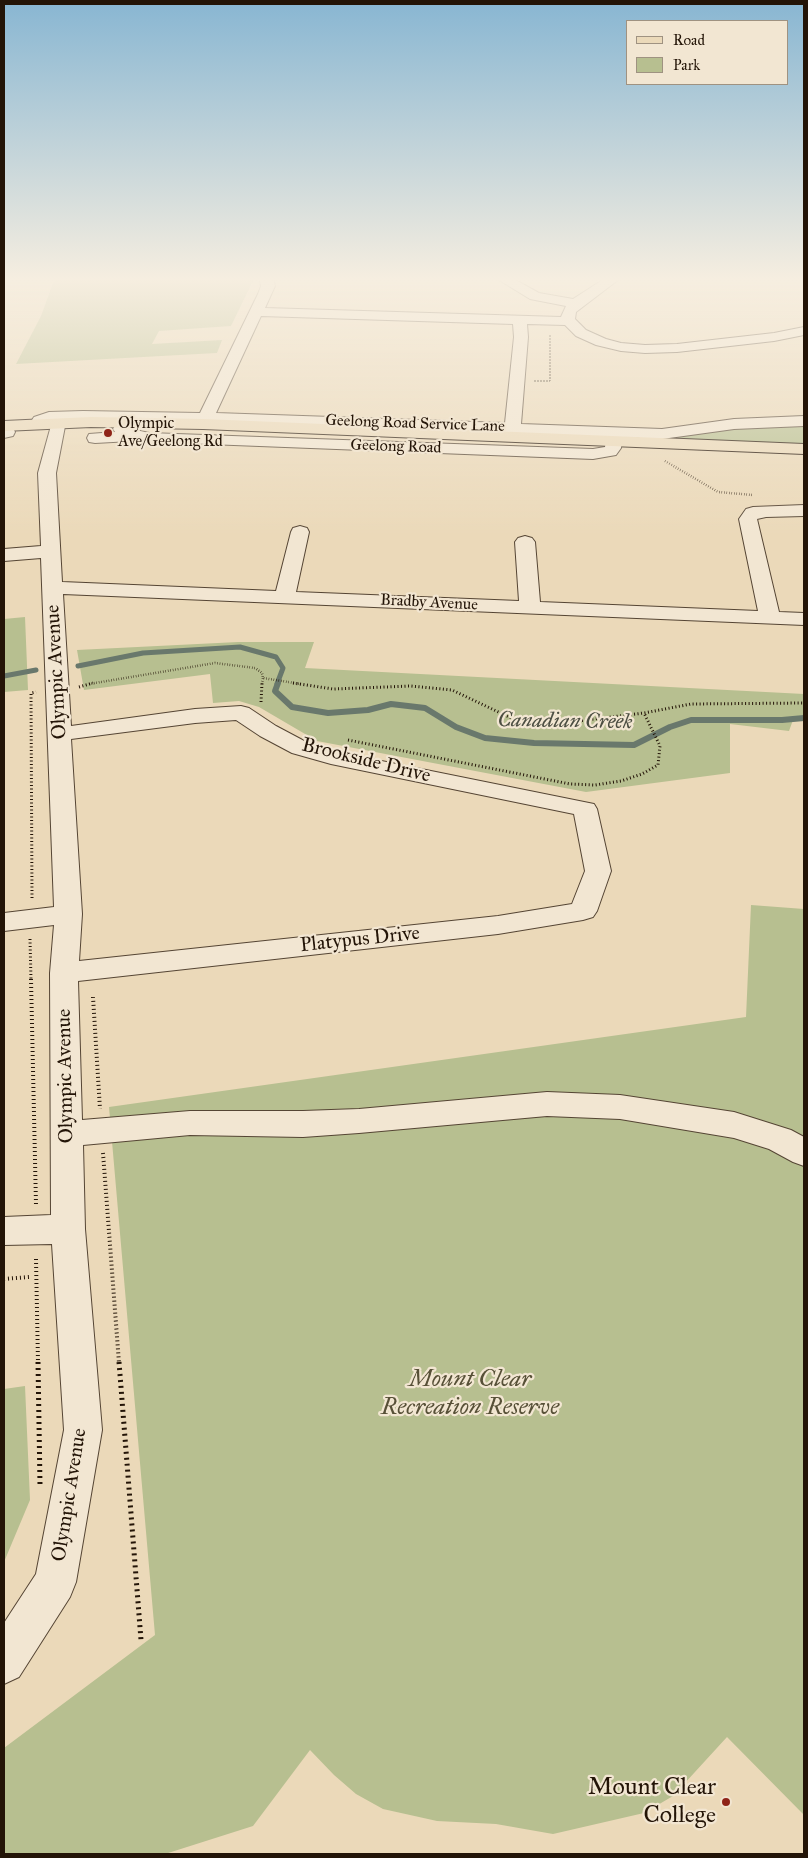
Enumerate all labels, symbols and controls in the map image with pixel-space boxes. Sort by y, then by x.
legend [626,20,788,85]
text: Road [673,31,705,49]
text: Park [673,56,700,74]
street label: Geelong Road Service Lane [325,411,505,437]
place label: Olympic Ave/Geelong Rd [118,414,223,452]
marker: Olympic Ave/Geelong Rd [102,427,114,439]
street label: Geelong Road [350,436,442,458]
street label: Bradby Avenue [380,591,478,615]
street label: Olympic Avenue [41,604,73,740]
water label: Canadian Creek [497,708,633,736]
street label: Brookside Drive [299,733,433,789]
street label: Platypus Drive [299,922,421,958]
street label: Olympic Avenue [53,1008,79,1144]
park label: Mount Clear Recreation Reserve [381,1366,559,1422]
street label: Olympic Avenue [48,1427,92,1563]
place label: Mount Clear College [588,1774,716,1830]
marker: Mount Clear College [720,1796,732,1808]

